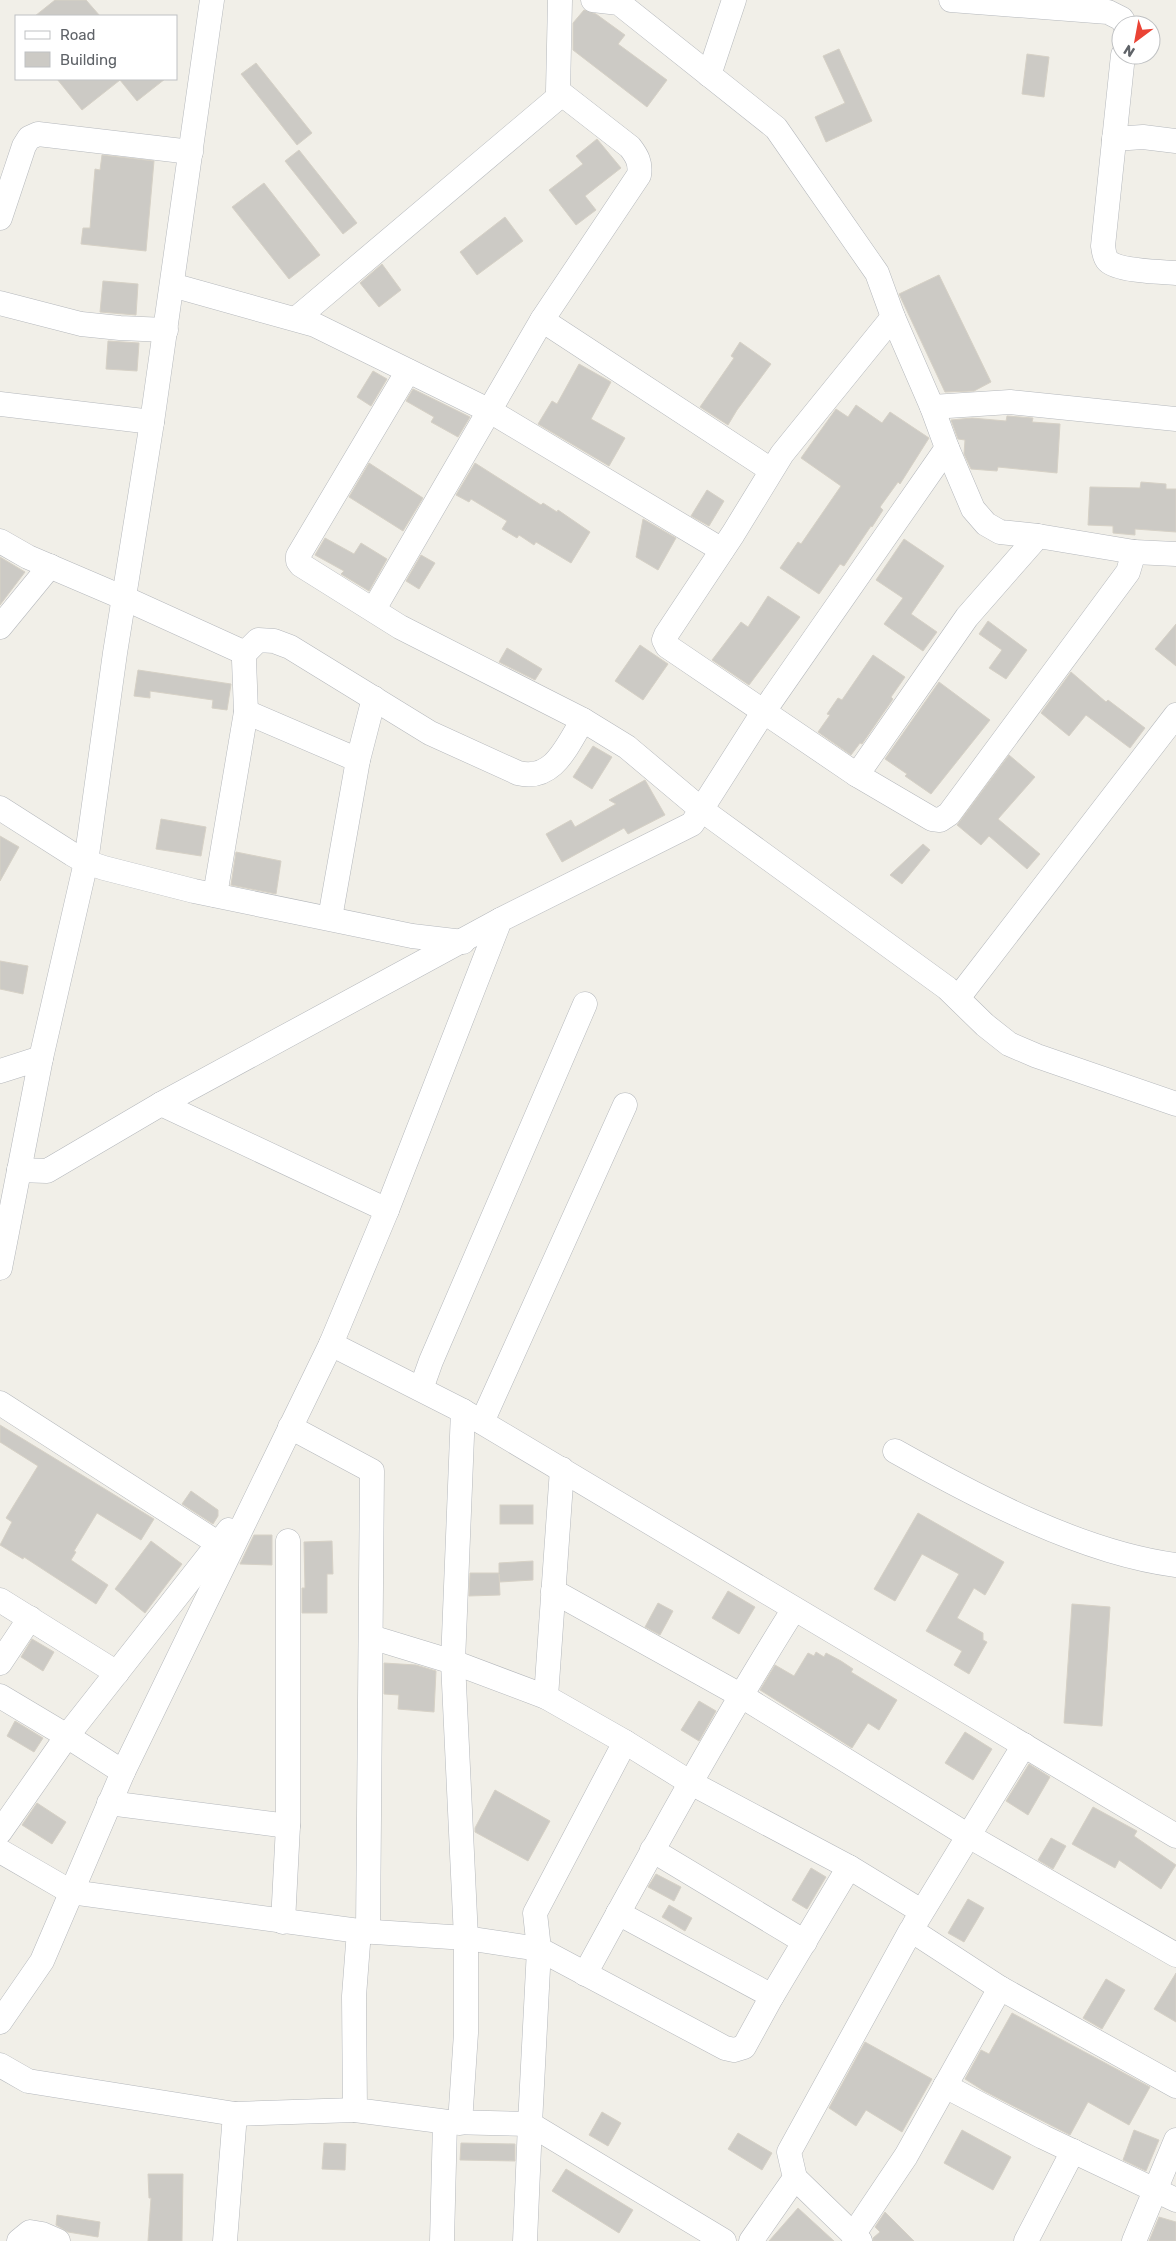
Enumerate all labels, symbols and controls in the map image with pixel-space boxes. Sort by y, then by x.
legend [15,15,178,80]
north arrow [1111,15,1161,65]
text: Road [60,26,96,44]
text: N [1121,41,1138,60]
text: Building [60,51,117,69]

